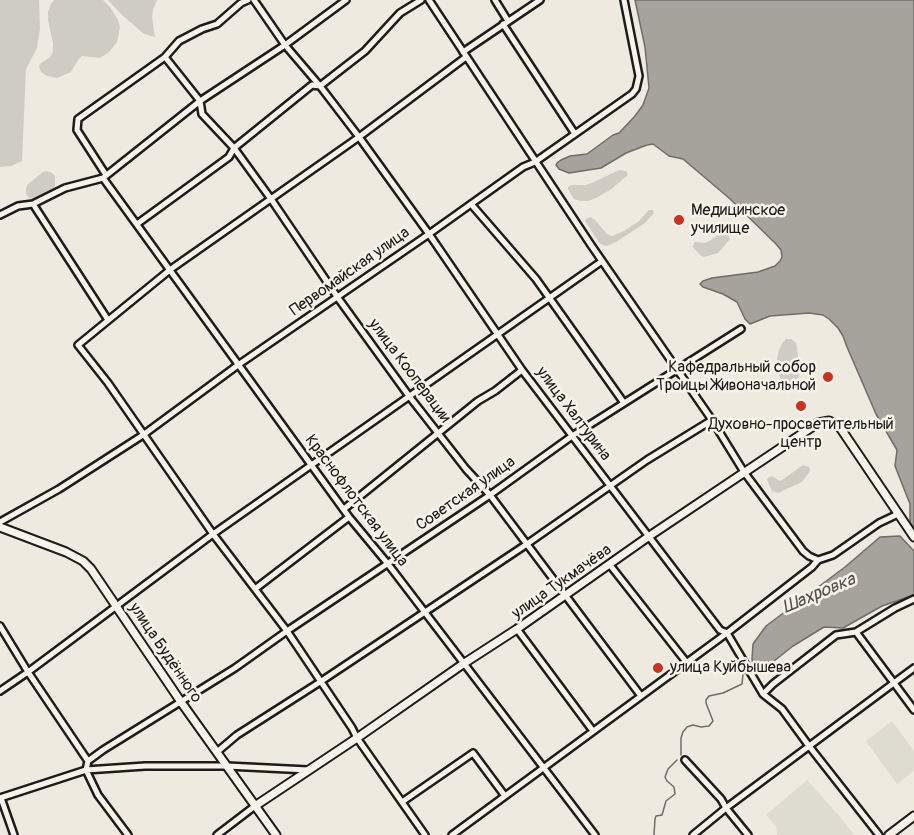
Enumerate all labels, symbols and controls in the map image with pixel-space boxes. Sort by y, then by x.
place label: Медицинское училище [691,201,785,239]
marker: Медицинское училище [672,213,686,227]
street label: Первомайская улица [286,223,414,321]
street label: улица Кооперации [364,315,454,427]
place label: Кафедральный собор Троицы Живоначальной [656,358,816,396]
street label: улица Халтурина [531,363,615,465]
marker: Кафедральный собор Троицы Живоначальной [821,370,835,384]
marker: Духовно-просветительный центр [794,399,808,413]
place label: Духовно-просветительный центр [708,415,894,453]
street label: Краснофлотская улица [300,431,412,571]
street label: Советская улица [413,453,519,535]
street label: улица Тукмачёва [508,540,616,624]
water label: Шахровка [779,569,859,619]
street label: улица Будённого [124,599,206,707]
place label: улица Куйбышева [670,658,791,678]
marker: улица Куйбышева [651,661,665,675]

